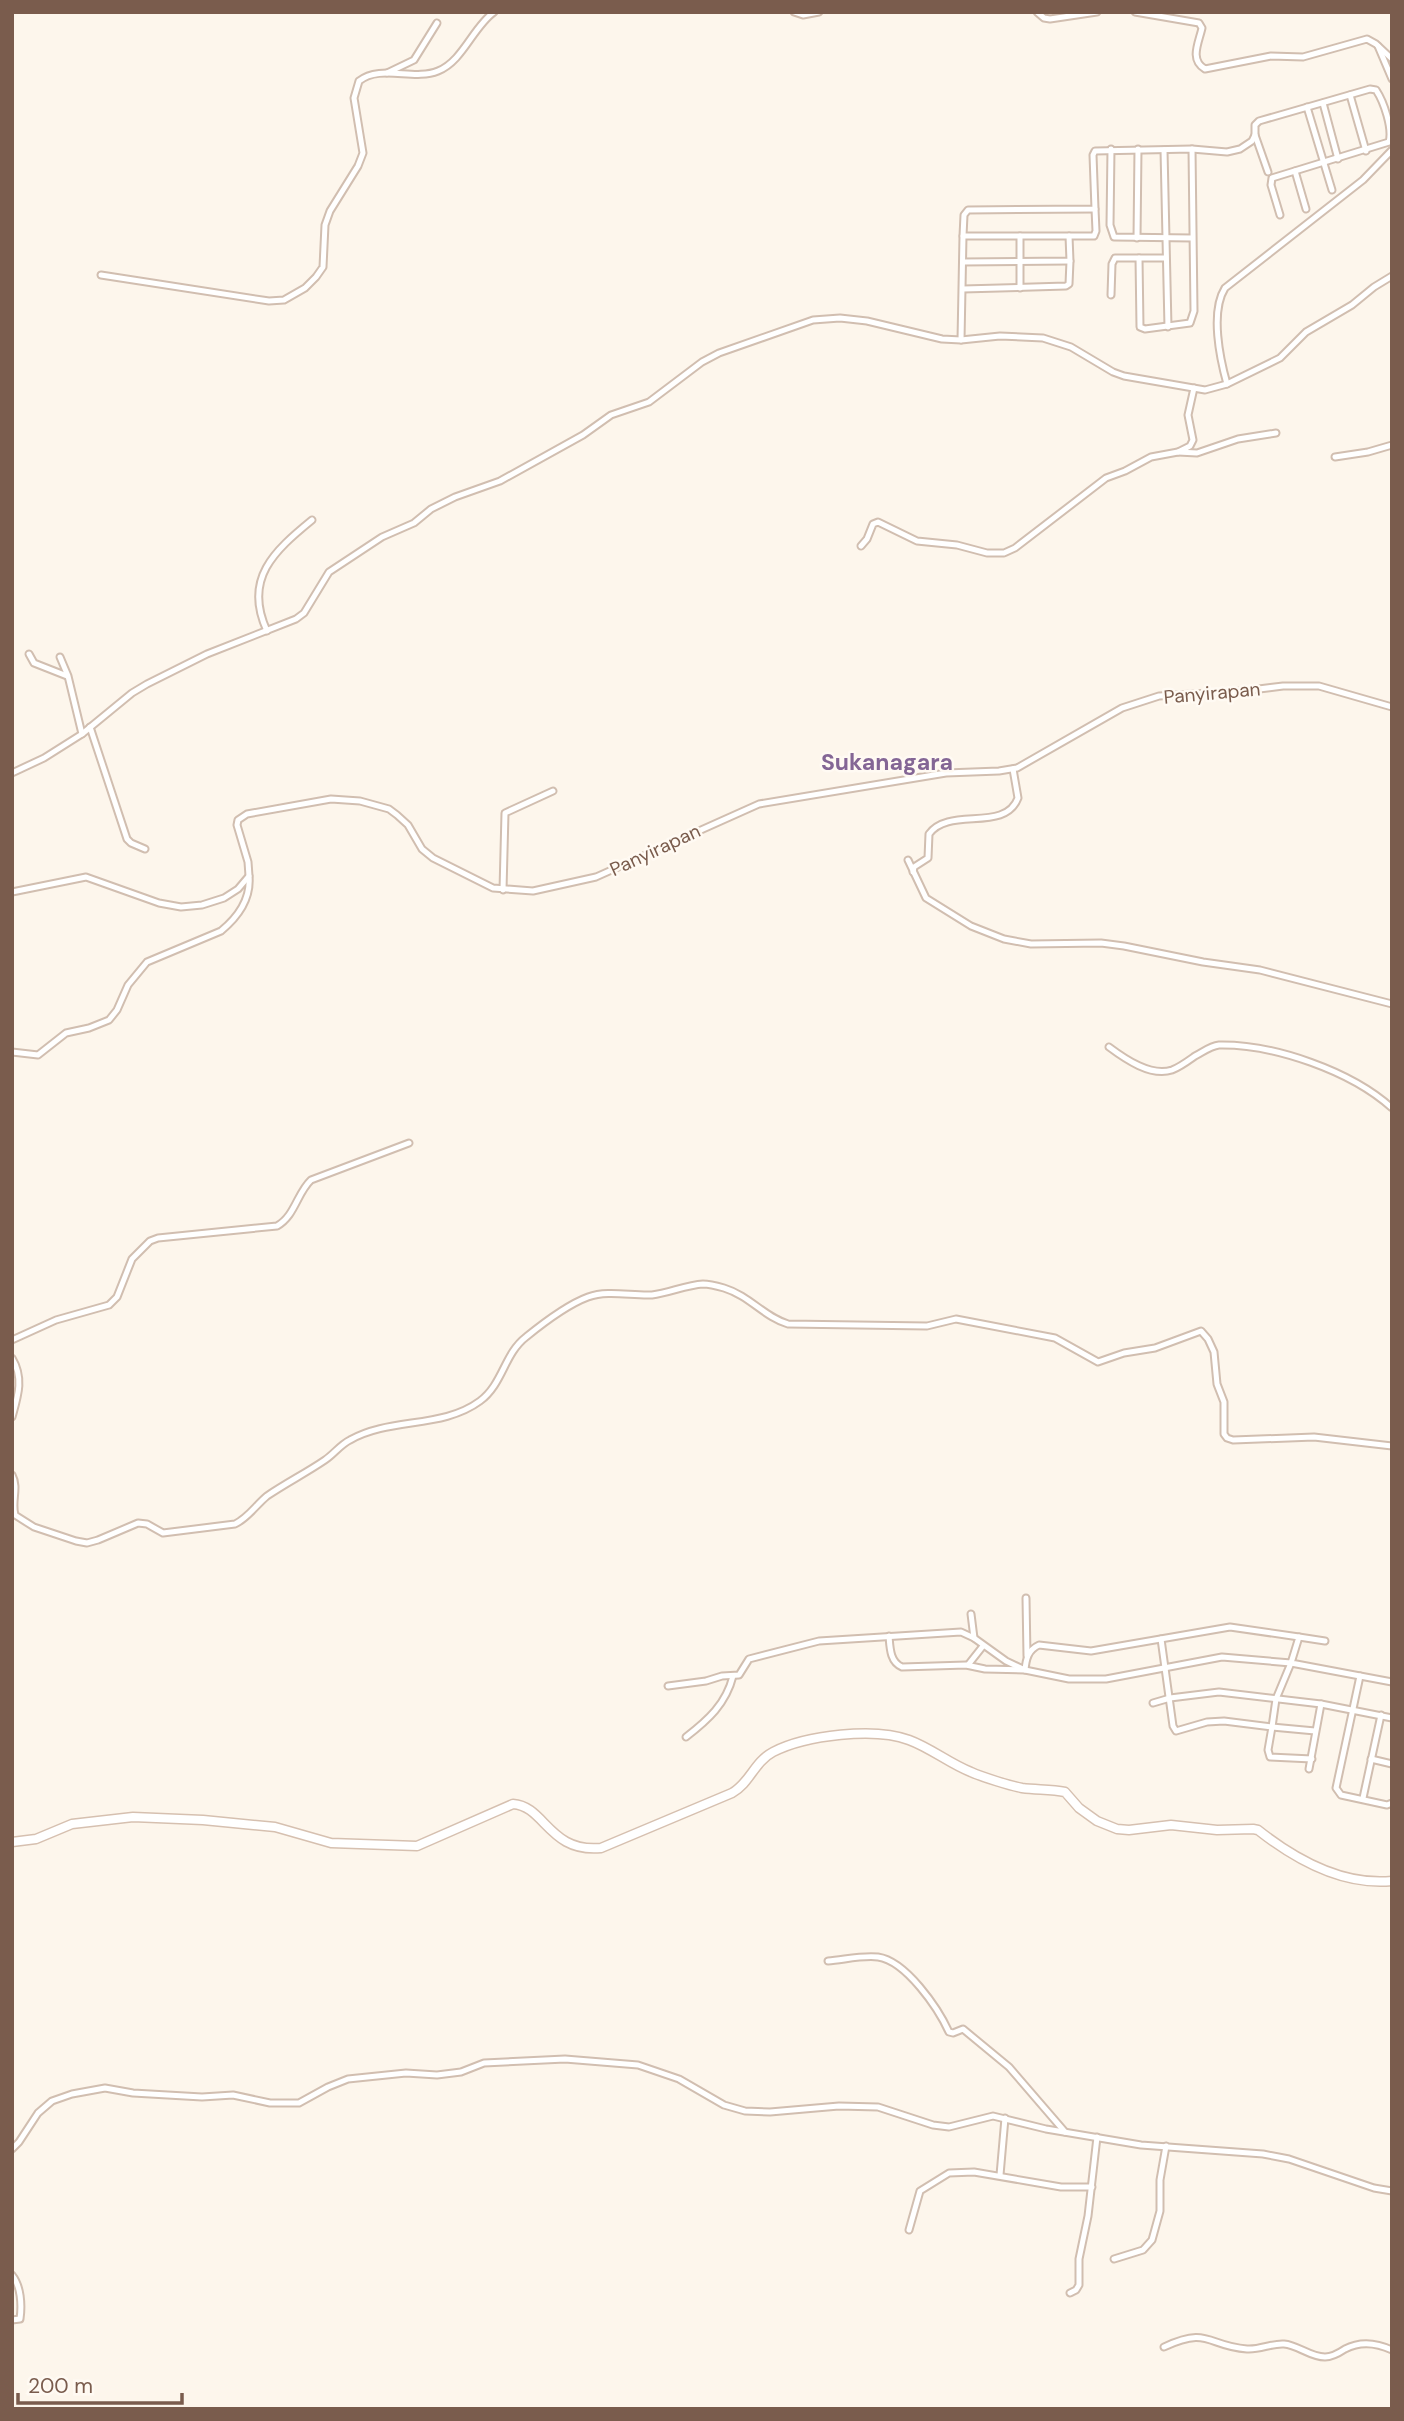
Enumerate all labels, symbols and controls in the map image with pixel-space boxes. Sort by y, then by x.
street label: Panyirapan [1163,676,1261,710]
district label: Sukanagara [821,747,953,777]
street label: Panyirapan [606,818,704,882]
scale bar [18,2362,182,2406]
text: 200 m [28,2372,93,2400]

